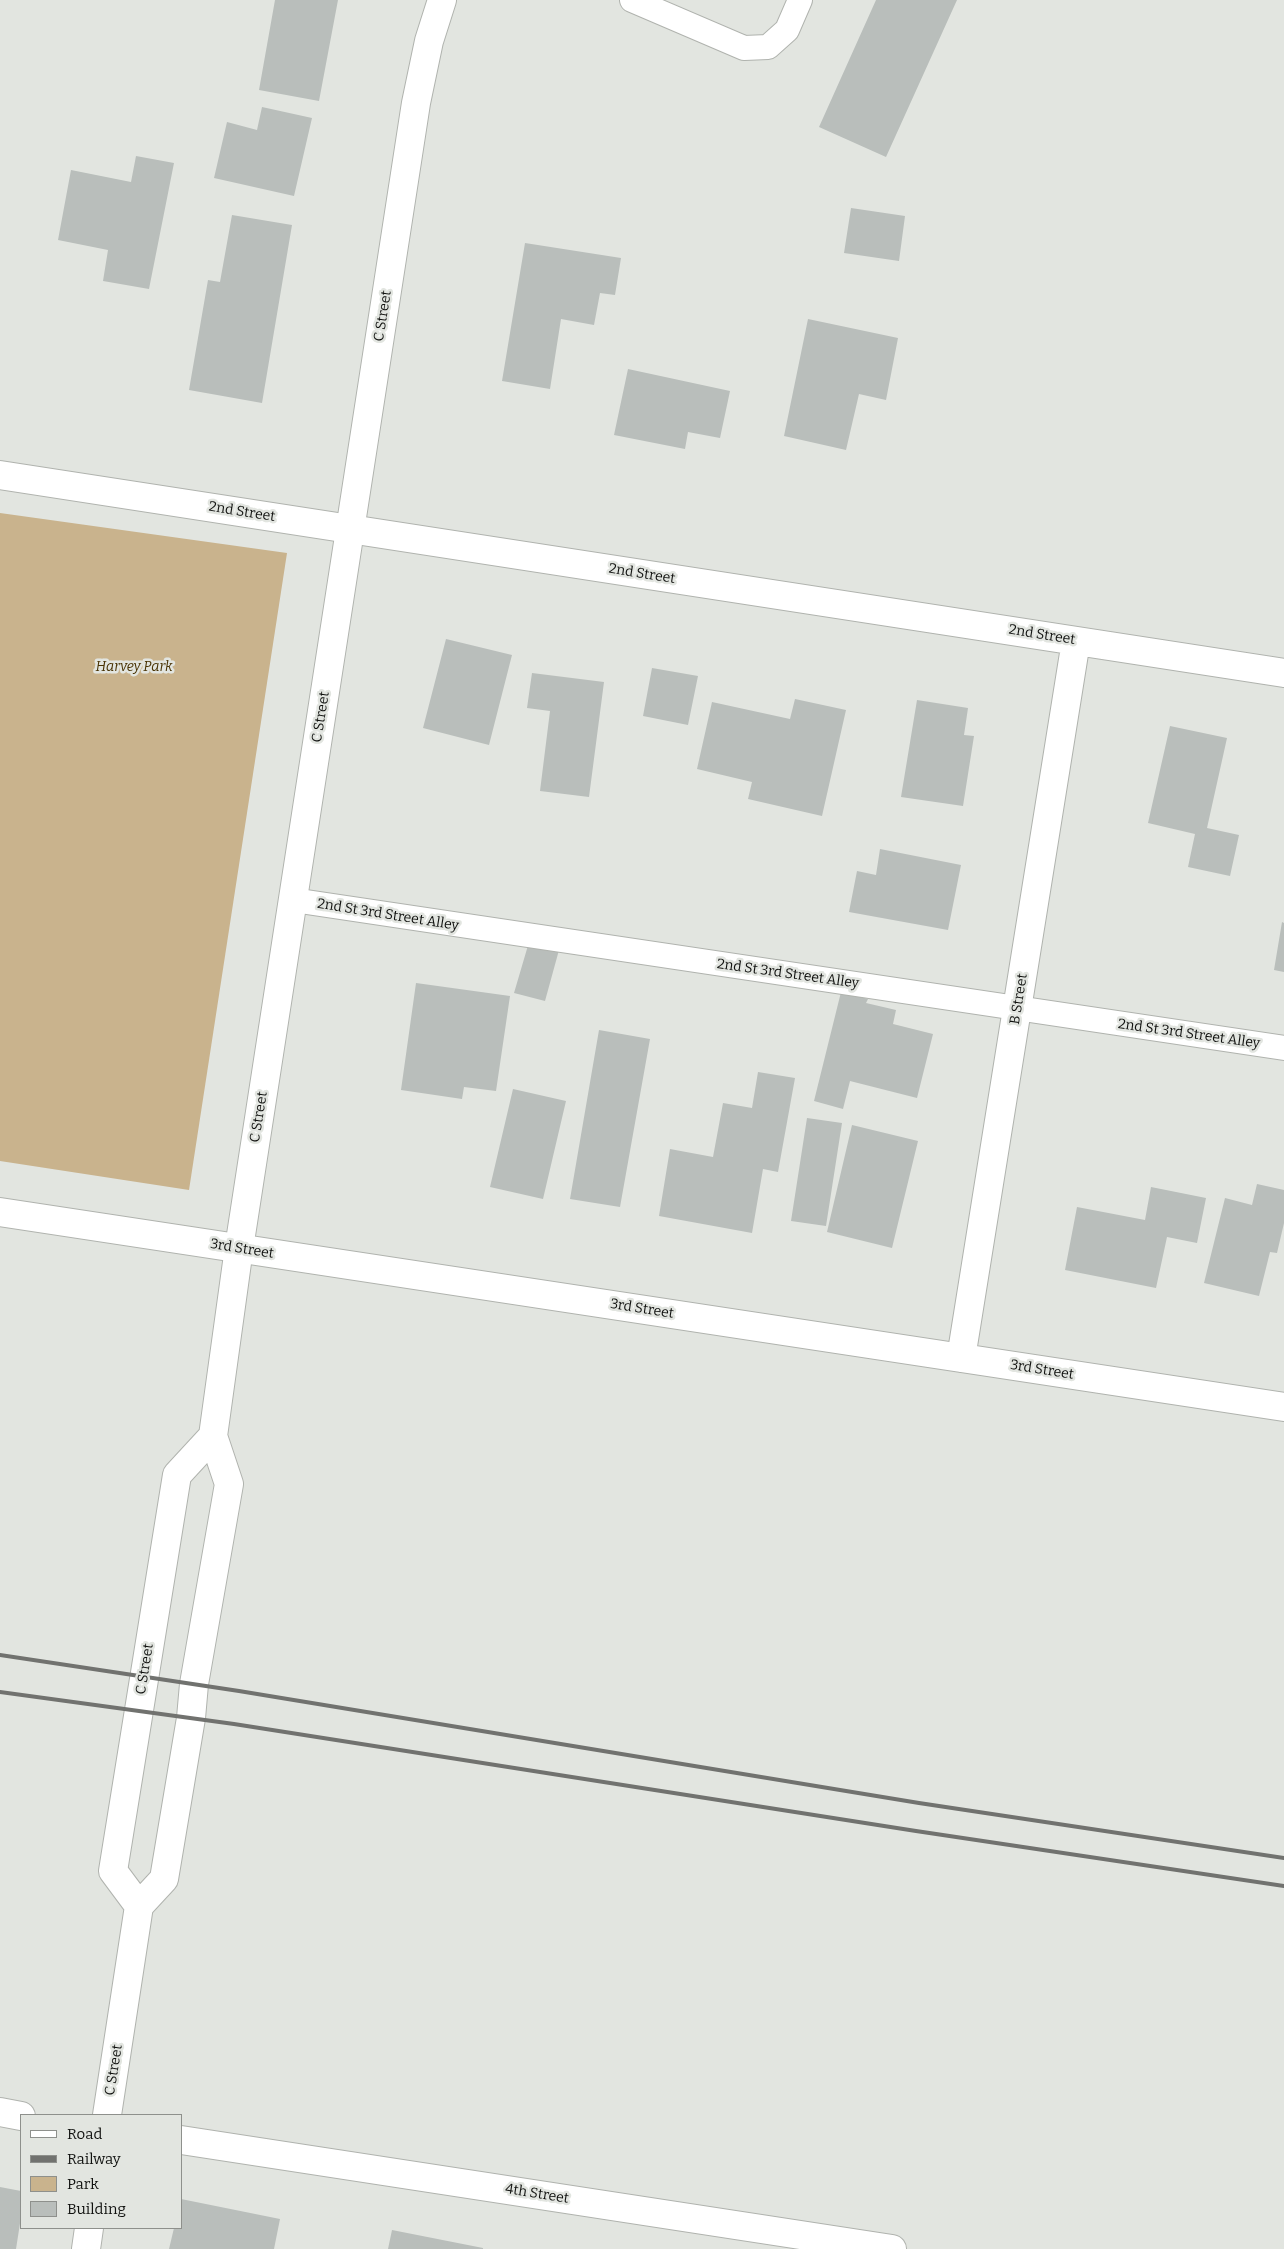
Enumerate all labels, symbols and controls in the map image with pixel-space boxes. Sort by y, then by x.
street label: C Street [371,289,395,343]
street label: 2nd Street [208,498,276,526]
street label: 2nd Street [608,560,676,588]
street label: 2nd Street [1008,621,1076,649]
park label: Harvey Park [95,659,173,675]
street label: C Street [309,690,333,744]
street label: 2nd St 3rd Street Alley [316,896,460,934]
street label: 2nd St 3rd Street Alley [716,956,860,992]
street label: B Street [1007,972,1031,1026]
street label: 2nd St 3rd Street Alley [1117,1016,1261,1052]
street label: C Street [247,1090,271,1144]
street label: 3rd Street [209,1236,275,1262]
street label: 3rd Street [609,1296,675,1322]
street label: 3rd Street [1009,1357,1075,1383]
street label: C Street [133,1642,157,1696]
street label: C Street [102,2043,126,2097]
legend [20,2114,182,2229]
text: Road [67,2125,102,2143]
text: Railway [67,2150,121,2168]
text: Park [67,2175,99,2193]
street label: 4th Street [504,2181,570,2207]
text: Building [67,2200,126,2218]

